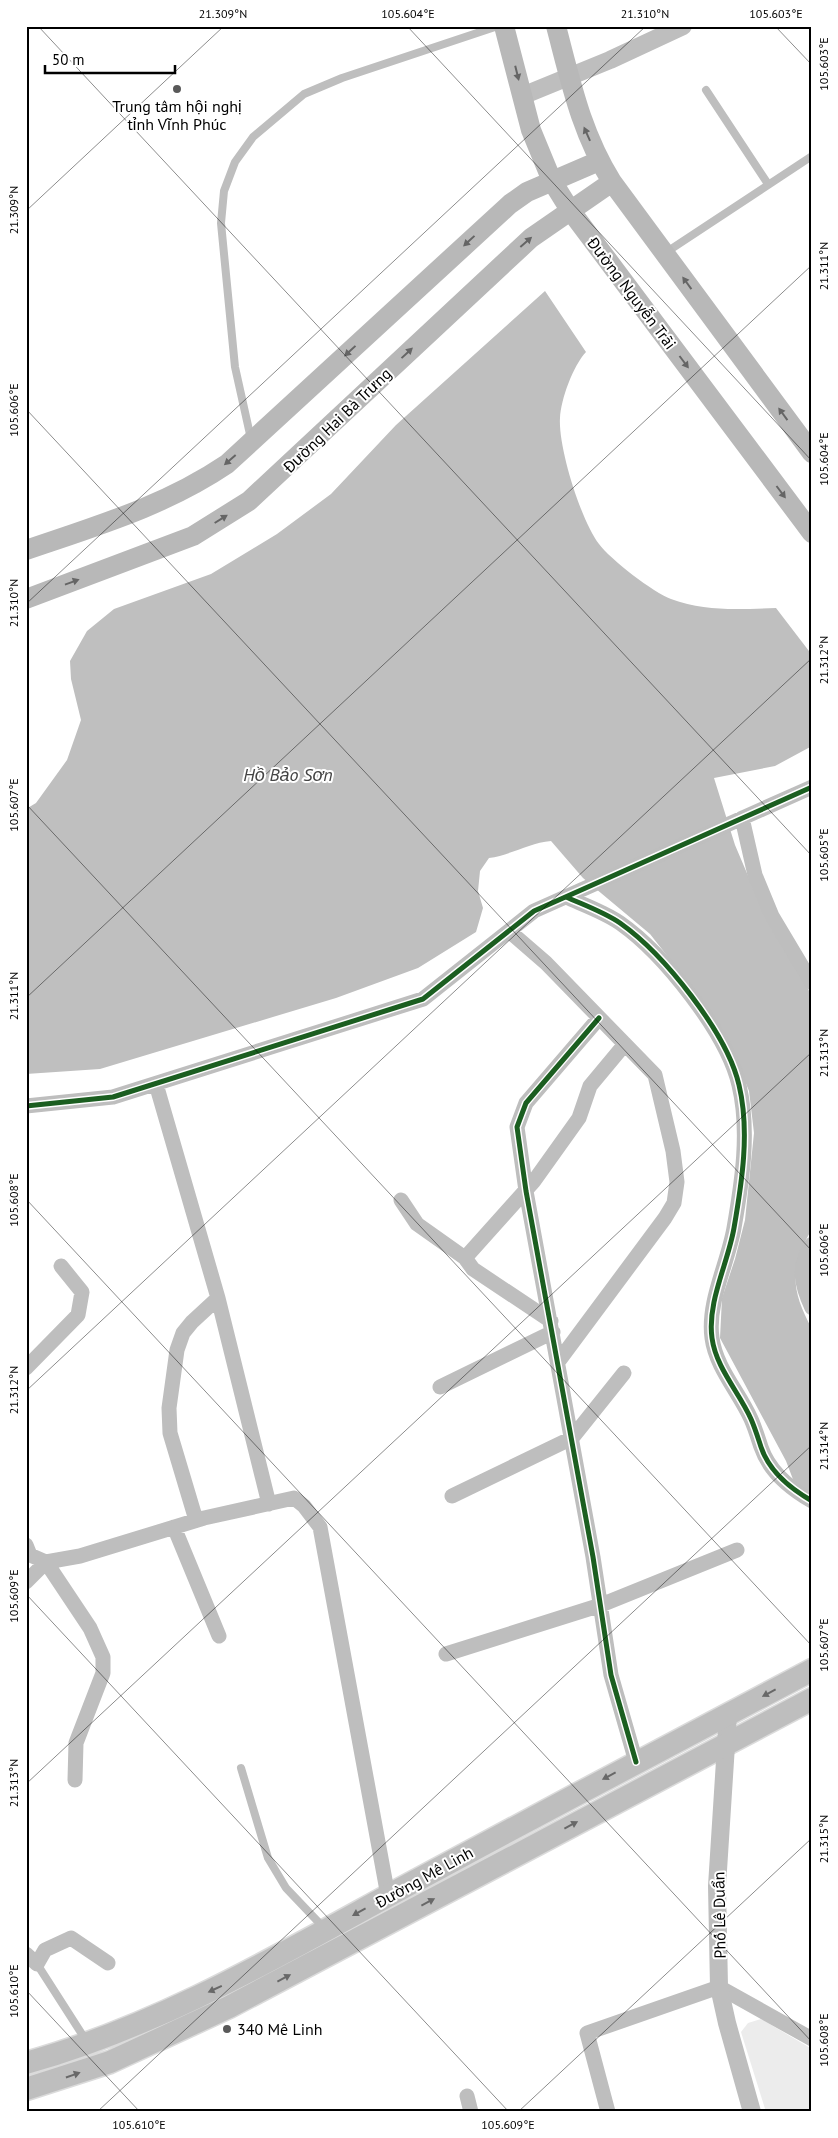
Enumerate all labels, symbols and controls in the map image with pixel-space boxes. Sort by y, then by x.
text: 21.309°N [199,6,247,21]
text: 105.604°E [381,6,435,21]
text: 21.310°N [621,6,669,21]
text: 105.603°E [749,6,803,21]
text: 105.603°E [816,37,831,91]
scale bar [45,42,175,74]
text: 50 m [52,50,85,69]
one-way arrow [513,66,521,81]
marker: Trung tâm hội nghị tỉnh Vĩnh Phúc [171,83,183,95]
place label: Trung tâm hội nghị tỉnh Vĩnh Phúc [112,96,242,134]
one-way arrow [582,127,590,141]
text: 21.309°N [6,186,21,234]
street label: Đường Nguyễn Trãi [583,232,681,353]
one-way arrow [464,235,476,247]
one-way arrow [520,236,532,248]
text: 21.311°N [816,242,831,290]
one-way arrow [681,277,692,290]
one-way arrow [343,345,356,356]
one-way arrow [401,347,413,359]
one-way arrow [679,355,689,369]
street label: Đường Hai Bà Trưng [278,363,395,477]
text: 105.606°E [6,383,21,437]
one-way arrow [778,407,788,421]
text: 105.604°E [816,432,831,486]
one-way arrow [224,455,237,466]
one-way arrow [776,485,787,498]
one-way arrow [215,515,228,524]
one-way arrow [65,578,80,586]
text: 21.310°N [6,579,21,627]
text: 21.312°N [816,636,831,684]
water label: Hồ Bảo Sơn [243,763,333,786]
text: 105.607°E [6,778,21,832]
text: 105.605°E [816,828,831,882]
text: 21.311°N [6,972,21,1020]
text: 21.313°N [816,1029,831,1077]
text: 105.608°E [6,1173,21,1227]
text: 105.606°E [816,1223,831,1277]
text: 21.312°N [6,1366,21,1414]
text: 21.314°N [816,1422,831,1470]
text: 105.609°E [6,1569,21,1623]
text: 105.607°E [816,1618,831,1672]
one-way arrow [761,1689,776,1697]
text: 21.313°N [6,1759,21,1807]
one-way arrow [602,1772,616,1781]
text: 21.315°N [816,1815,831,1863]
one-way arrow [564,1821,578,1830]
street label: Đường Mê Linh [371,1842,476,1913]
street label: Phố Lê Duẩn [708,1871,730,1959]
one-way arrow [420,1898,435,1906]
one-way arrow [352,1908,365,1917]
text: 105.610°E [6,1964,21,2018]
one-way arrow [277,1974,291,1982]
one-way arrow [208,1985,222,1993]
text: 105.608°E [816,2013,831,2067]
place label: 340 Mê Linh [237,2019,323,2039]
marker: 340 Mê Linh [221,2023,233,2035]
one-way arrow [66,2071,81,2079]
text: 105.610°E [112,2117,166,2132]
text: 105.609°E [481,2117,535,2132]

